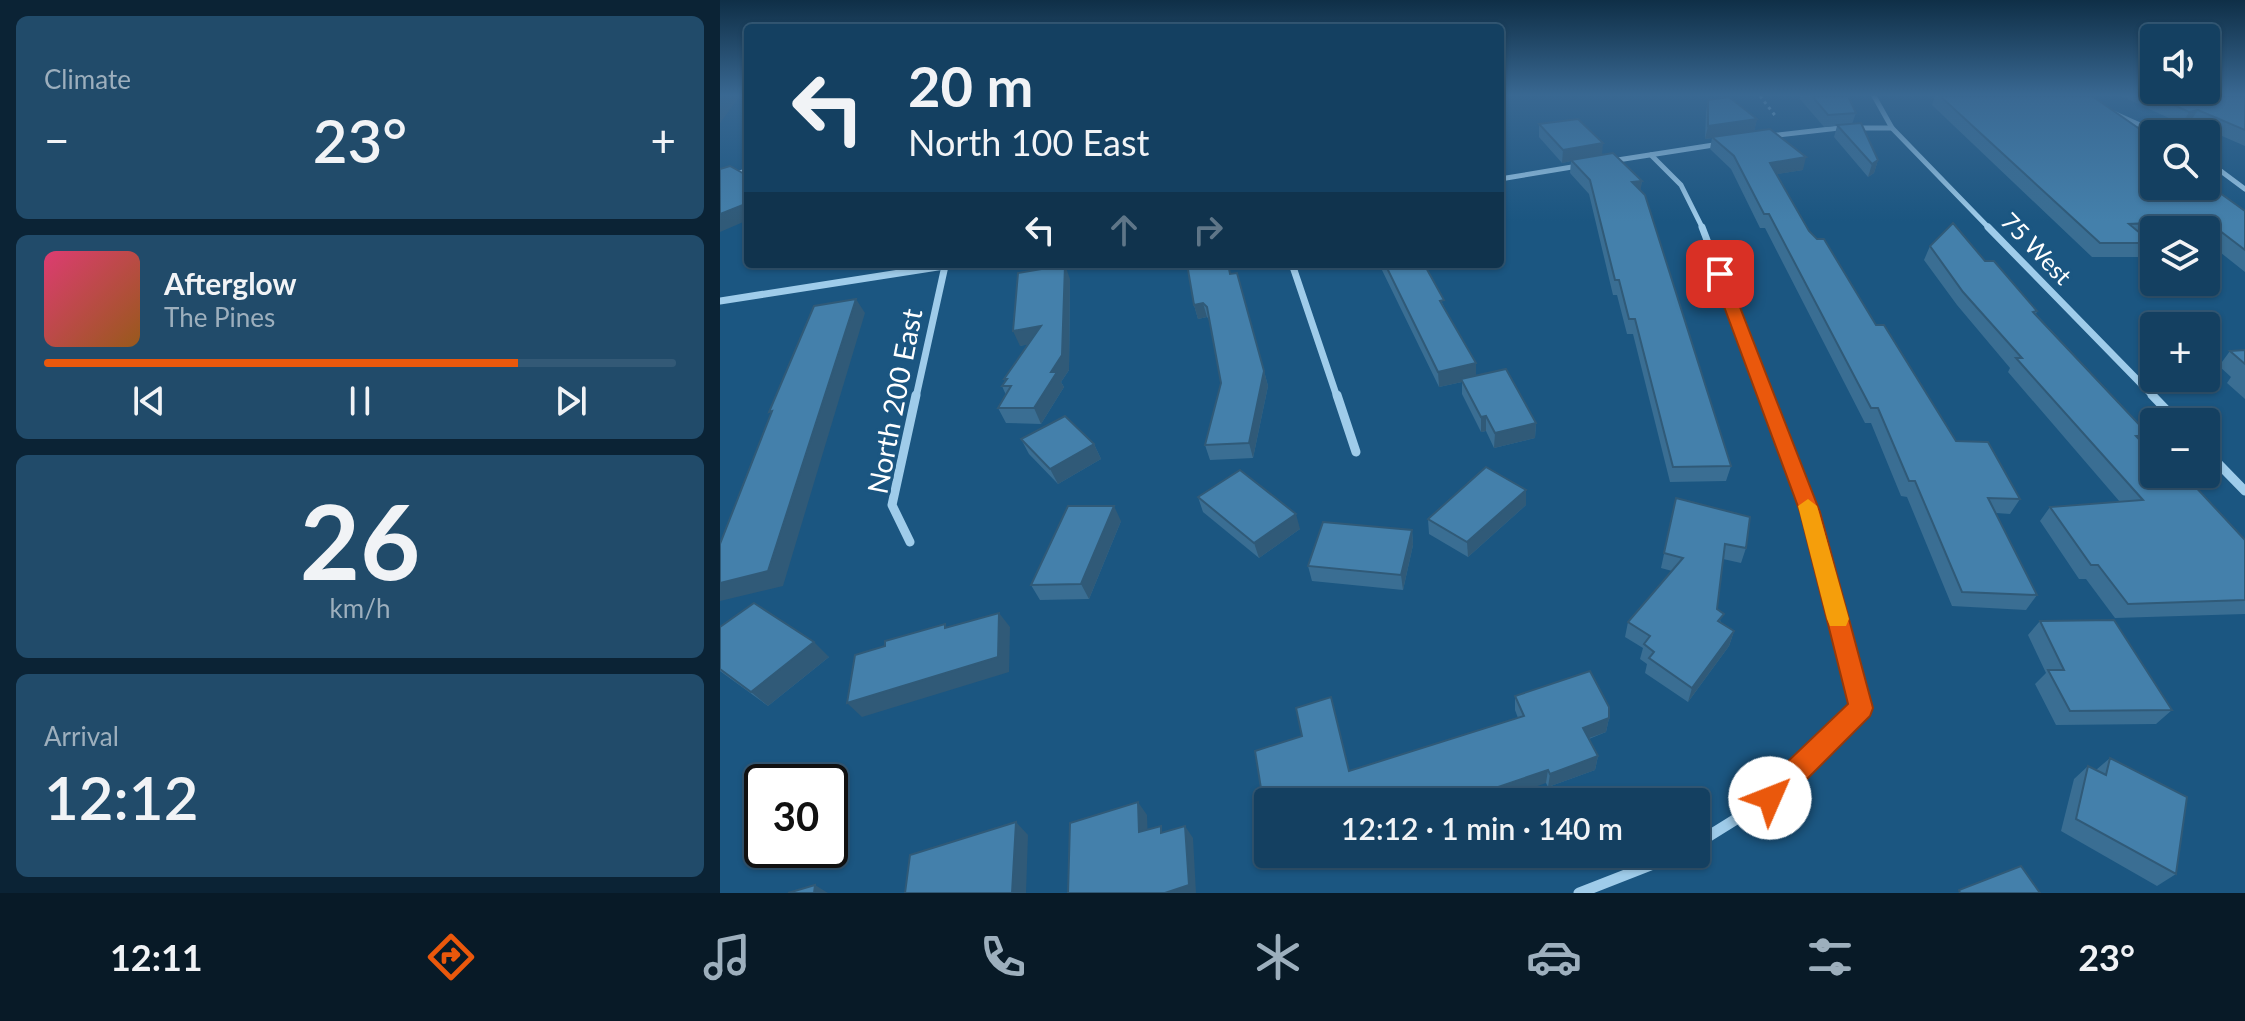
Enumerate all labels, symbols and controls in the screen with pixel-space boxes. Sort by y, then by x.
map controls [2140,24,2220,488]
button: sound [2140,24,2220,104]
text: 20 m [908,52,1033,119]
icon: left [776,56,880,160]
text: Climate [44,63,131,95]
text: 23° [313,104,407,176]
text: − [44,114,70,166]
text: + [650,114,676,166]
text: North 100 East [908,120,1149,164]
button: search [2140,120,2220,200]
street label: 75 West [1996,206,2079,290]
icon: left [1018,208,1062,252]
icon: ahead [1102,208,1146,252]
icon: right [1186,208,1230,252]
button: layers [2140,216,2220,296]
pin [1686,240,1754,308]
icon: arrive [1698,252,1742,296]
text: Afterglow [164,265,297,301]
text: The Pines [164,301,275,333]
street label: North 200 East [859,306,929,496]
button: + [2140,312,2220,392]
icon: previous [127,379,171,423]
icon: pause [338,379,382,423]
icon: next [549,379,593,423]
button: − [2140,408,2220,488]
text: 26 [300,477,420,602]
text: km/h [330,592,390,624]
text: Arrival [44,720,119,752]
position arrow [1728,756,1812,840]
text: 12:12 [44,761,198,833]
speed limit sign: 30 [744,764,848,868]
text: 12:12 · 1 min · 140 m [1341,810,1623,846]
icon: directions [423,929,479,985]
icon: music [699,929,755,985]
icon: phone [975,929,1031,985]
icon: climate [1250,929,1306,985]
icon: car [1526,929,1582,985]
icon: filters [1802,929,1858,985]
text: 12:11 [110,935,203,979]
text: 23° [2078,935,2135,979]

